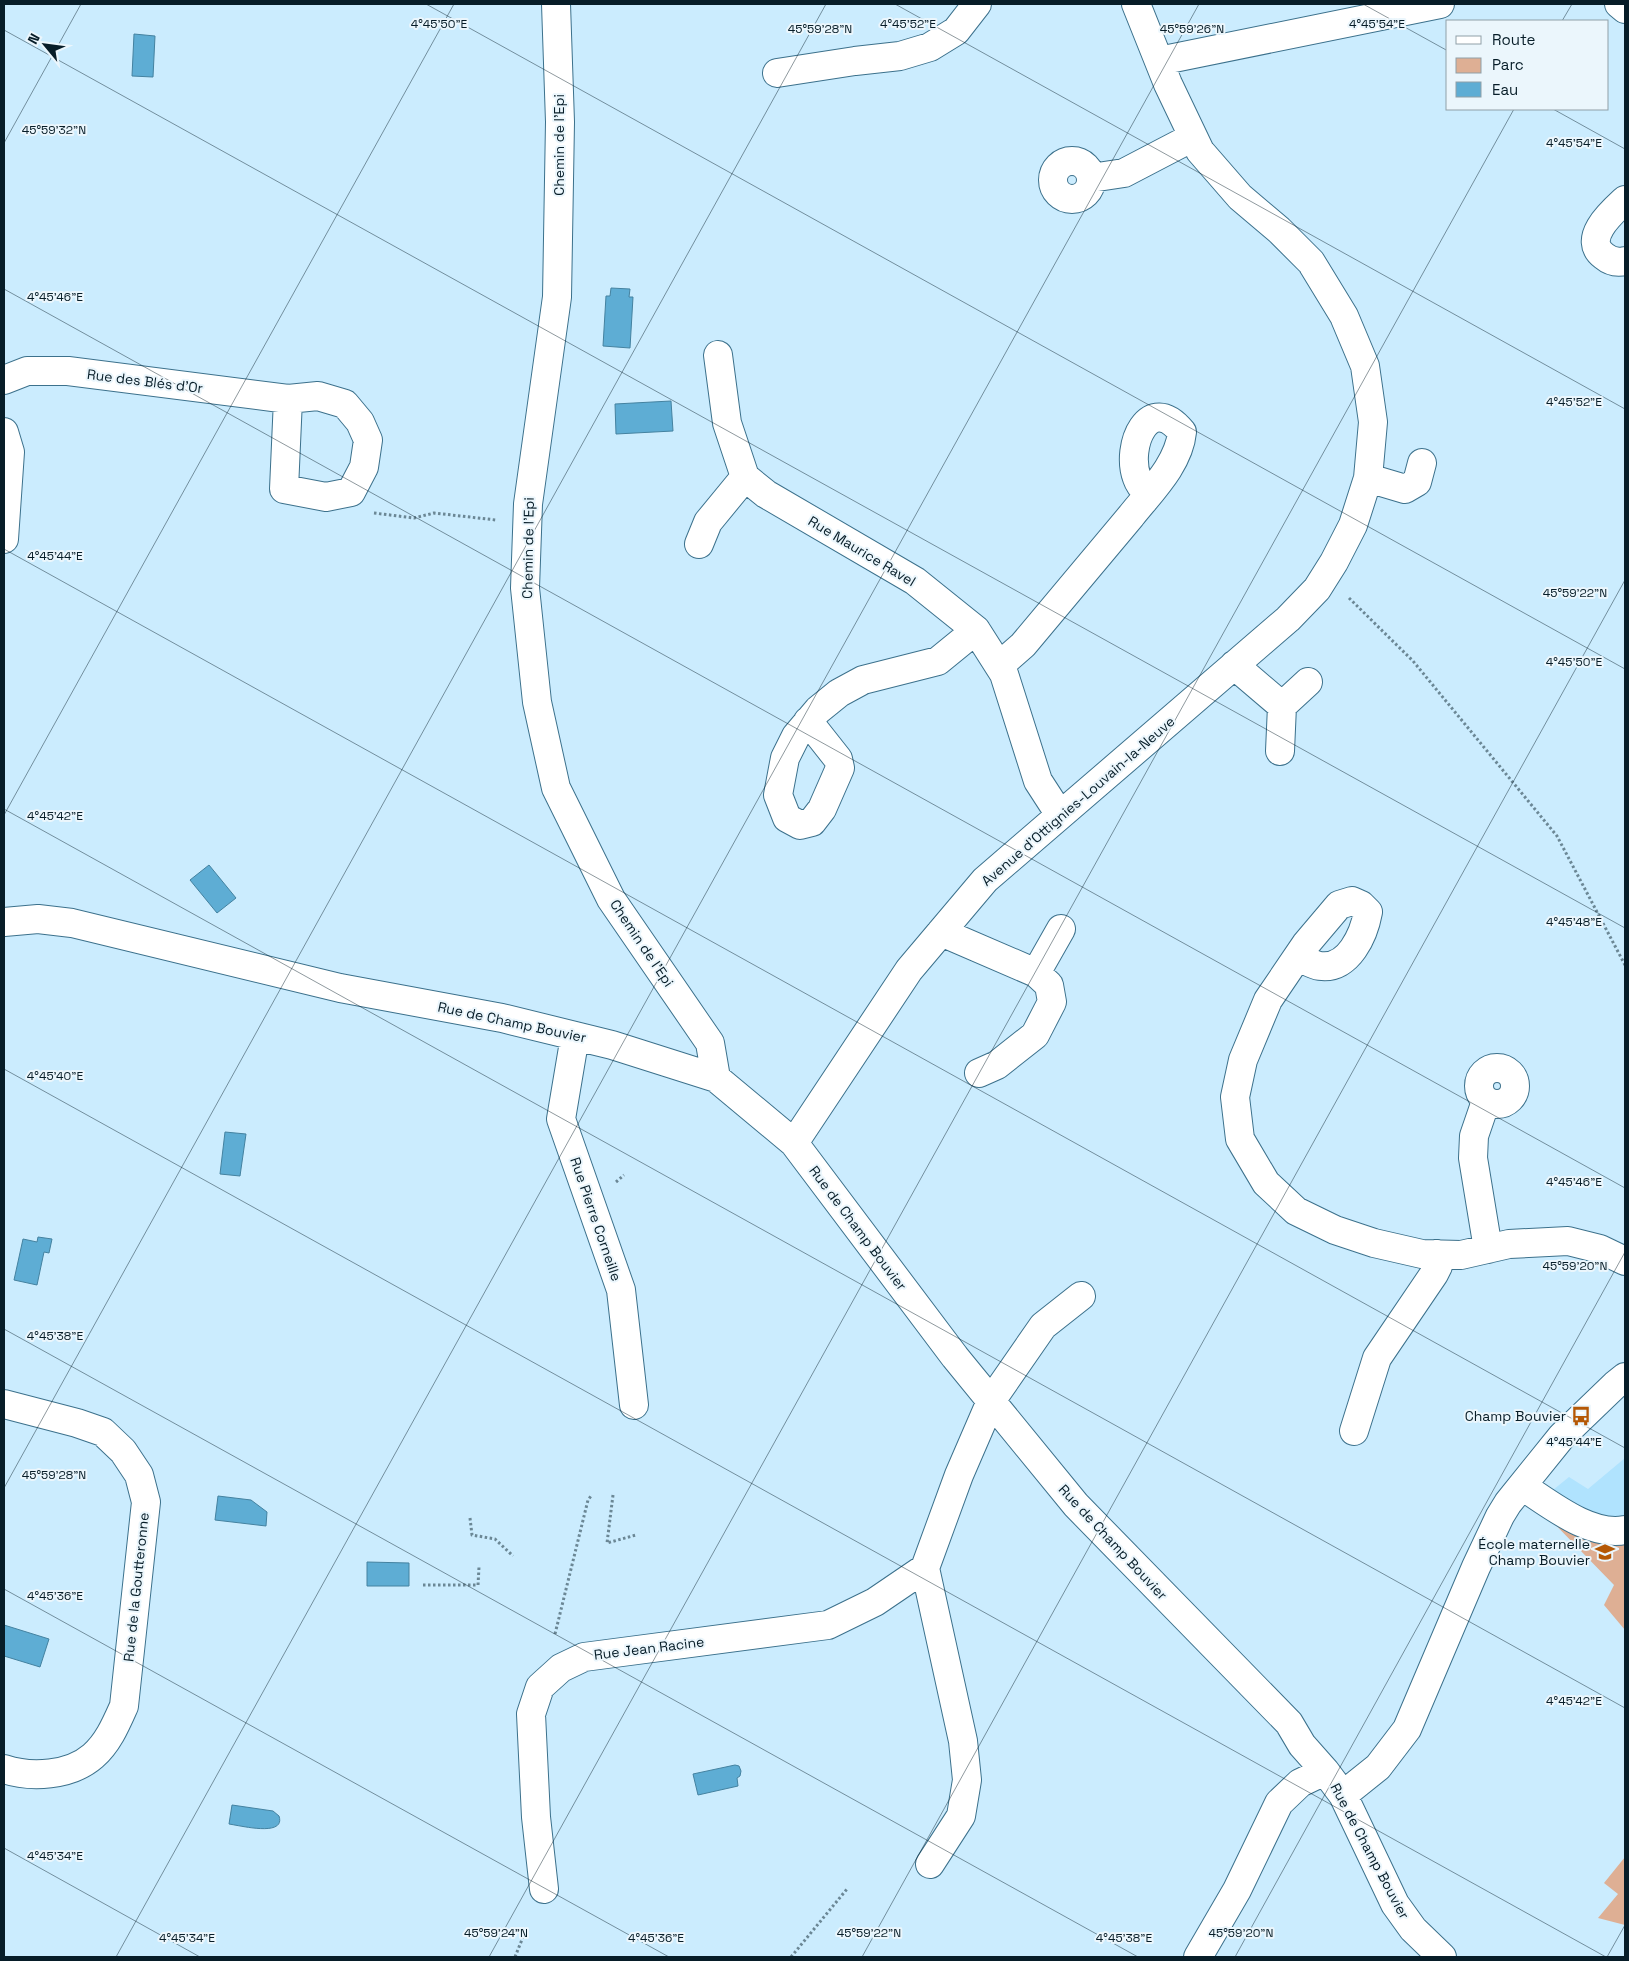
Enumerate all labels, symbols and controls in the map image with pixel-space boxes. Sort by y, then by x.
text: 4°45'50"E [411,16,467,32]
text: 4°45'52"E [880,16,936,32]
text: 4°45'54"E [1349,16,1405,32]
north arrow [20,20,70,70]
legend [1446,20,1609,110]
text: 45°59'28"N [788,21,852,37]
text: 45°59'26"N [1160,21,1224,37]
text: N [23,30,44,47]
text: Route [1492,30,1536,49]
text: Parc [1492,55,1524,74]
text: Eau [1492,80,1518,99]
street label: Chemin de l'Epi [550,94,568,196]
text: 45°59'32"N [22,122,86,138]
text: 4°45'54"E [1546,135,1602,151]
text: 4°45'46"E [27,289,83,305]
street label: Rue des Blés d'Or [86,365,204,397]
text: 4°45'52"E [1546,394,1602,410]
street label: Chemin de l'Epi [518,497,538,599]
street label: Rue Maurice Ravel [805,512,919,590]
text: 4°45'44"E [27,548,83,564]
text: 45°59'22"N [1543,585,1607,601]
text: 4°45'50"E [1546,654,1602,670]
street label: Avenue d'Ottignies-Louvain-la-Neuve [978,712,1178,890]
text: 4°45'42"E [27,808,83,824]
street label: Chemin de l'Epi [606,896,678,990]
text: 4°45'48"E [1546,914,1602,930]
street label: Rue de Champ Bouvier [436,997,588,1047]
text: 4°45'40"E [27,1068,83,1084]
street label: Rue Pierre Corneille [566,1155,626,1283]
street label: Rue de Champ Bouvier [805,1162,911,1294]
text: 4°45'46"E [1546,1174,1602,1190]
text: 45°59'20"N [1543,1258,1607,1274]
text: 4°45'38"E [27,1328,83,1344]
bus stop icon: Champ Bouvier [1570,1405,1592,1427]
place label: Champ Bouvier [1465,1407,1566,1425]
text: 4°45'44"E [1546,1434,1602,1450]
text: 45°59'28"N [22,1467,86,1483]
street label: Rue de Champ Bouvier [1055,1480,1171,1604]
street label: Rue de la Goutteronne [119,1511,153,1663]
place label: École maternelle Champ Bouvier [1478,1535,1590,1569]
school or university icon: École maternelle Champ Bouvier [1594,1541,1616,1563]
text: 4°45'36"E [27,1588,83,1604]
street label: Rue Jean Racine [593,1632,705,1664]
text: 4°45'42"E [1546,1693,1602,1709]
street label: Rue de Champ Bouvier [1326,1780,1414,1922]
text: 4°45'34"E [27,1848,83,1864]
text: 45°59'24"N [464,1925,528,1941]
text: 45°59'22"N [837,1925,901,1941]
text: 45°59'20"N [1209,1925,1273,1941]
text: 4°45'34"E [159,1930,215,1946]
text: 4°45'36"E [628,1930,684,1946]
text: 4°45'38"E [1096,1930,1152,1946]

